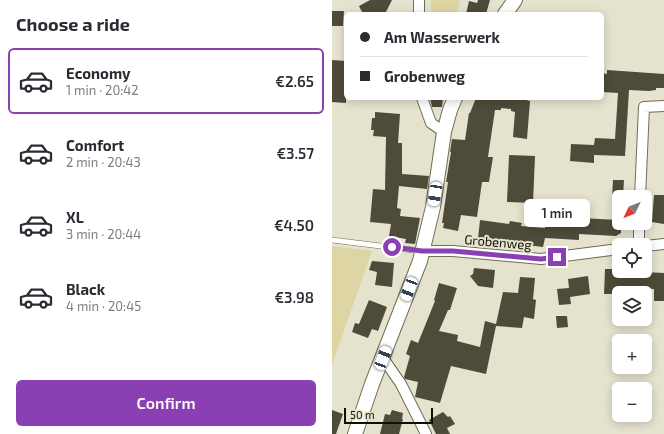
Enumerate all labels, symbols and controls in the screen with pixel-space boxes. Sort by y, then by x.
text: Choose a ride [16,13,130,35]
text: Am Wasserwerk [384,28,500,46]
icon: car [18,63,54,99]
text: Economy [66,64,131,82]
text: Grobenweg [384,67,465,85]
text: €2.65 [275,72,314,90]
text: 1 min · 20:42 [66,82,139,98]
icon: car [18,135,54,171]
text: Comfort [66,136,124,154]
text: €3.57 [276,144,314,162]
text: 2 min · 20:43 [66,154,141,170]
car [427,181,443,207]
north arrow [612,190,652,230]
map controls [612,190,652,422]
callout: 1 min [524,199,590,227]
text: 1 min [542,205,572,221]
icon: car [18,207,54,243]
text: XL [66,208,84,226]
text: €4.50 [274,216,314,234]
text: 3 min · 20:44 [66,226,141,242]
street label: Grobenweg [464,231,532,253]
route start [383,238,401,256]
button: locate [612,238,652,278]
route end [548,248,566,266]
car [399,276,419,302]
icon: car [18,279,54,315]
text: Black [66,280,105,298]
button: layers [612,286,652,326]
text: €3.98 [274,288,314,306]
text: 4 min · 20:45 [66,298,141,314]
button: + [612,334,652,374]
car [373,345,393,371]
button: Confirm [16,380,316,426]
button: − [612,382,652,422]
scale bar [344,406,433,425]
text: 50 m [350,408,375,421]

